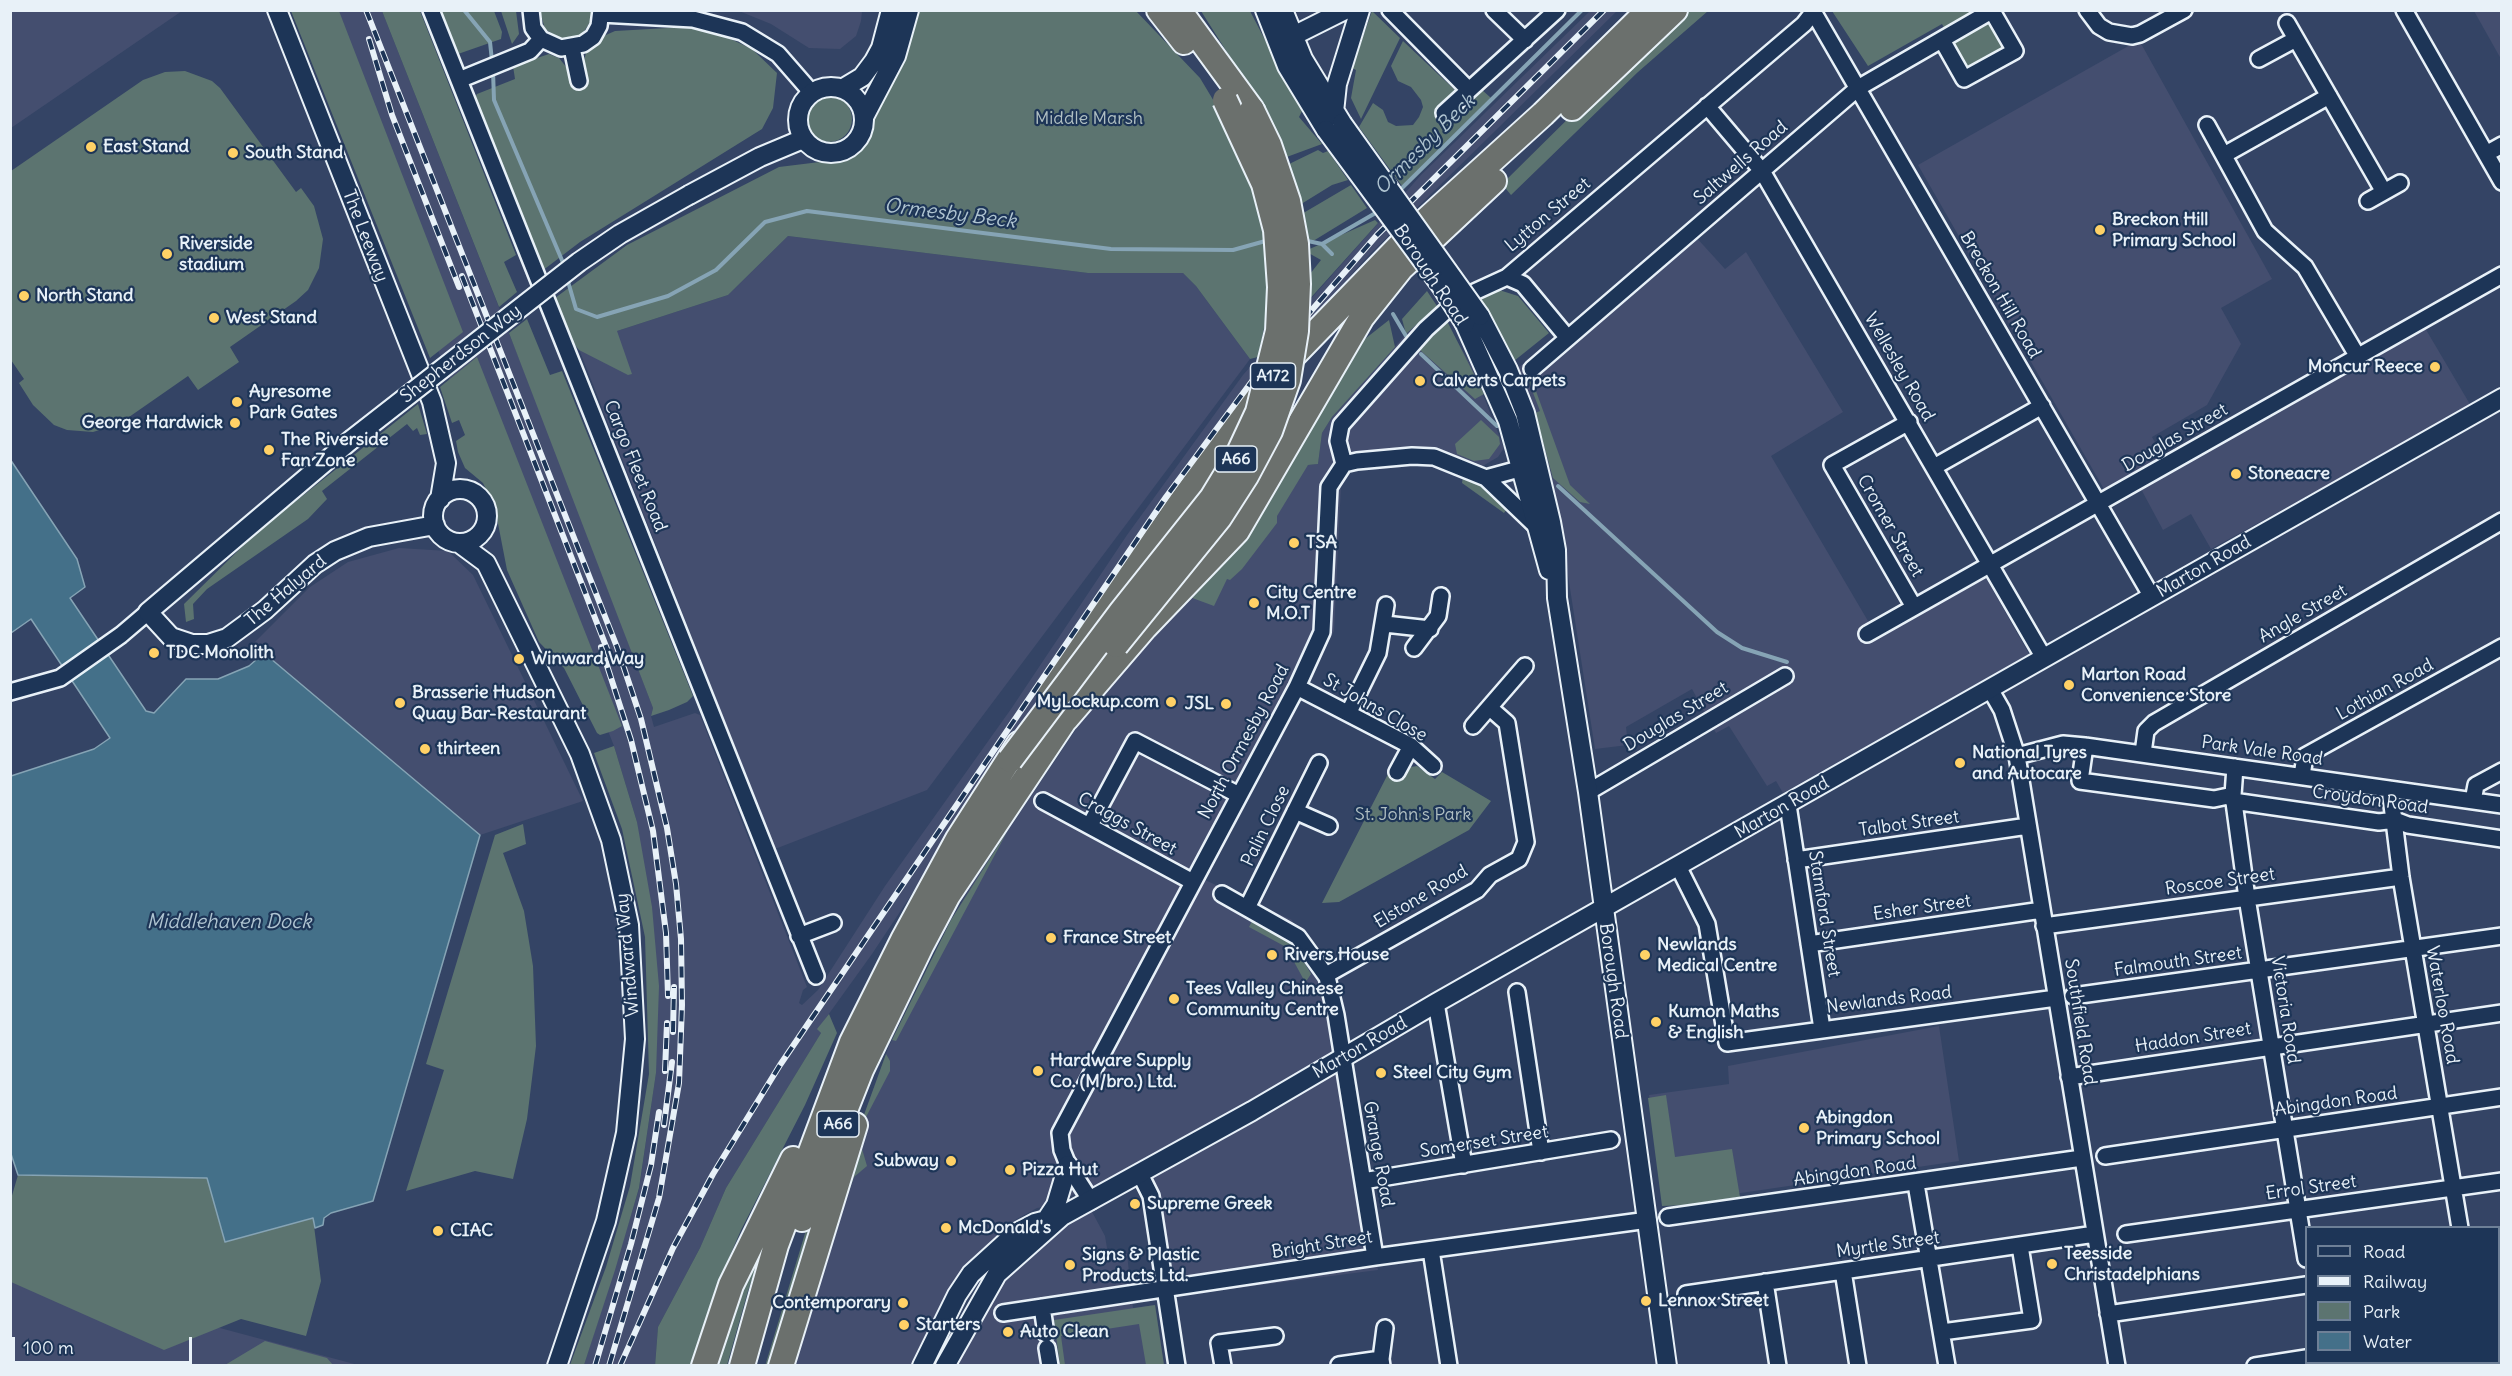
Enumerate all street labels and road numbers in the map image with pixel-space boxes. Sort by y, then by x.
street label: Saltwells Road [1690,116,1792,210]
street label: Lytton Street [1501,173,1595,257]
street label: The Leeway [338,187,392,285]
street label: Borough Road [1388,221,1472,329]
street label: Breckon Hill Road [1955,228,2045,362]
street label: Shepherdson Way [396,300,526,408]
street label: Wellesley Road [1859,309,1939,425]
road number: A172 [1250,363,1296,389]
street label: Cargo Fleet Road [599,397,671,535]
street label: Douglas Street [2118,399,2232,477]
road number: A66 [1215,446,1257,472]
street label: Cromer Street [1852,471,1928,581]
street label: Marton Road [2153,531,2255,603]
street label: The Halyard [241,551,331,631]
street label: Angle Street [2255,580,2351,648]
street label: Lothian Road [2333,655,2437,725]
street label: North Ormesby Road [1194,661,1294,823]
street label: St Johns Close [1319,670,1431,746]
street label: Douglas Street [1620,677,1732,757]
street label: Park Vale Road [2200,732,2324,770]
street label: Marton Road [1731,772,1833,844]
street label: Croydon Road [2311,781,2429,819]
street label: Palin Close [1237,782,1295,870]
street label: Craggs Street [1074,788,1180,860]
street label: Talbot Street [1858,806,1960,842]
street label: Stamford Street [1803,849,1845,979]
street label: Elstone Road [1370,861,1472,933]
street label: Roscoe Street [2164,864,2276,900]
street label: Esher Street [1872,890,1972,926]
street label: Windward Way [612,892,644,1018]
street label: Borough Road [1594,922,1632,1040]
street label: Falmouth Street [2113,942,2243,982]
street label: Waterloo Road [2421,944,2463,1066]
street label: Victoria Road [2266,955,2304,1065]
street label: Southfield Road [2059,957,2101,1087]
street label: Newlands Road [1825,982,1953,1018]
street label: Marton Road [1309,1012,1411,1084]
street label: Haddon Street [2133,1018,2253,1058]
street label: Abingdon Road [2273,1083,2399,1121]
street label: Grange Road [1358,1099,1398,1209]
road number: A66 [817,1111,859,1137]
street label: Somerset Street [1418,1121,1550,1163]
street label: Abingdon Road [1792,1153,1918,1191]
street label: Errol Street [2264,1171,2358,1205]
street label: Bright Street [1270,1226,1374,1264]
street label: Myrtle Street [1835,1227,1941,1263]

